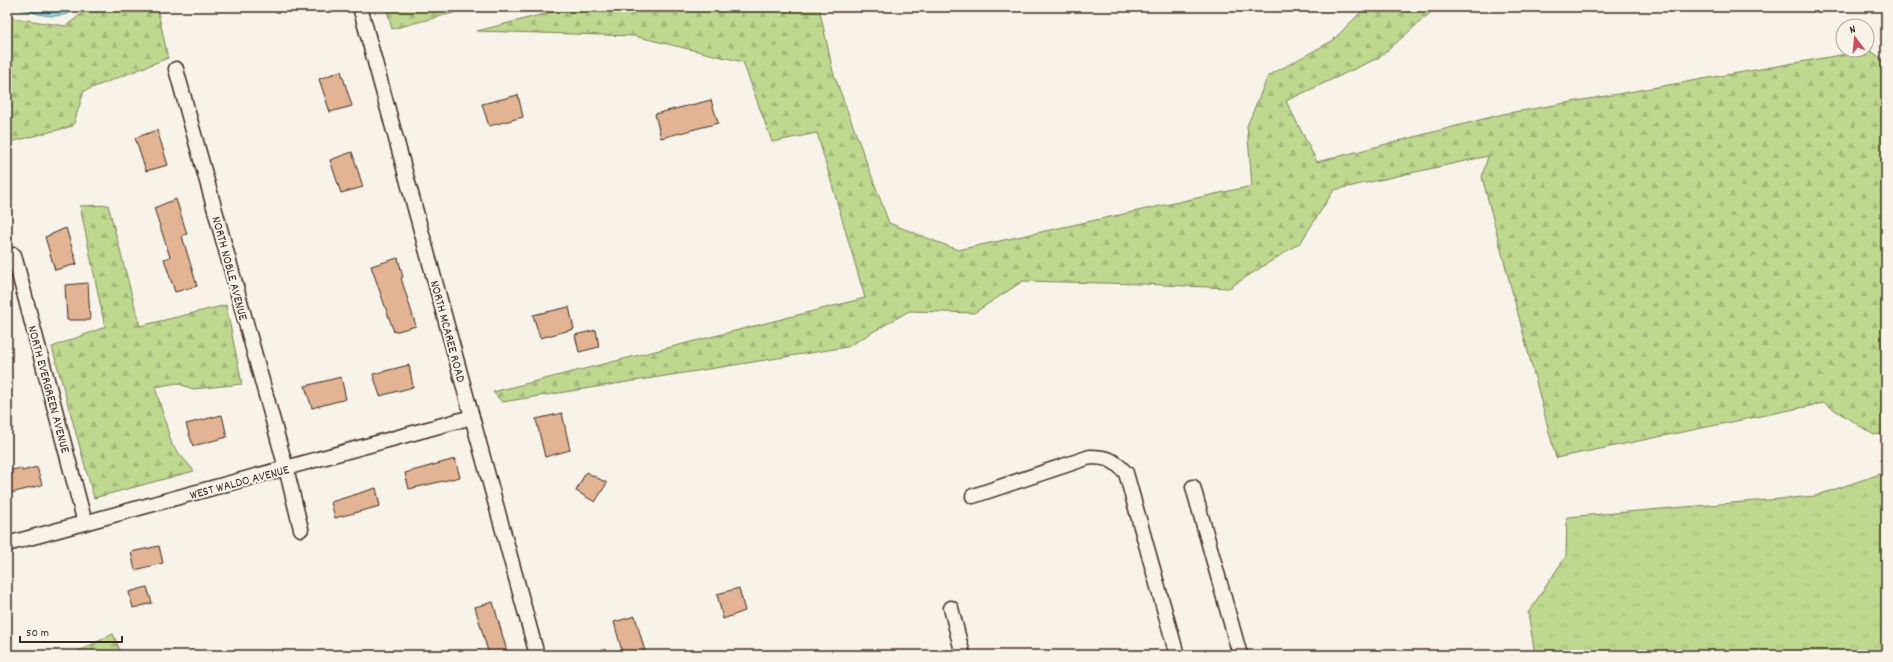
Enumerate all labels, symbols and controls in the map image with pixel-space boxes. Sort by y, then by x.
north arrow [1835,18,1875,58]
text: N [1848,22,1858,39]
street label: NORTH NOBLE AVENUE [206,214,252,323]
street label: NORTH MCAREE ROAD [424,279,469,385]
street label: NORTH EVERGREEN AVENUE [21,324,74,456]
street label: WEST WALDO AVENUE [188,461,292,506]
scale bar [20,618,122,644]
text: 50 m [26,625,49,642]

